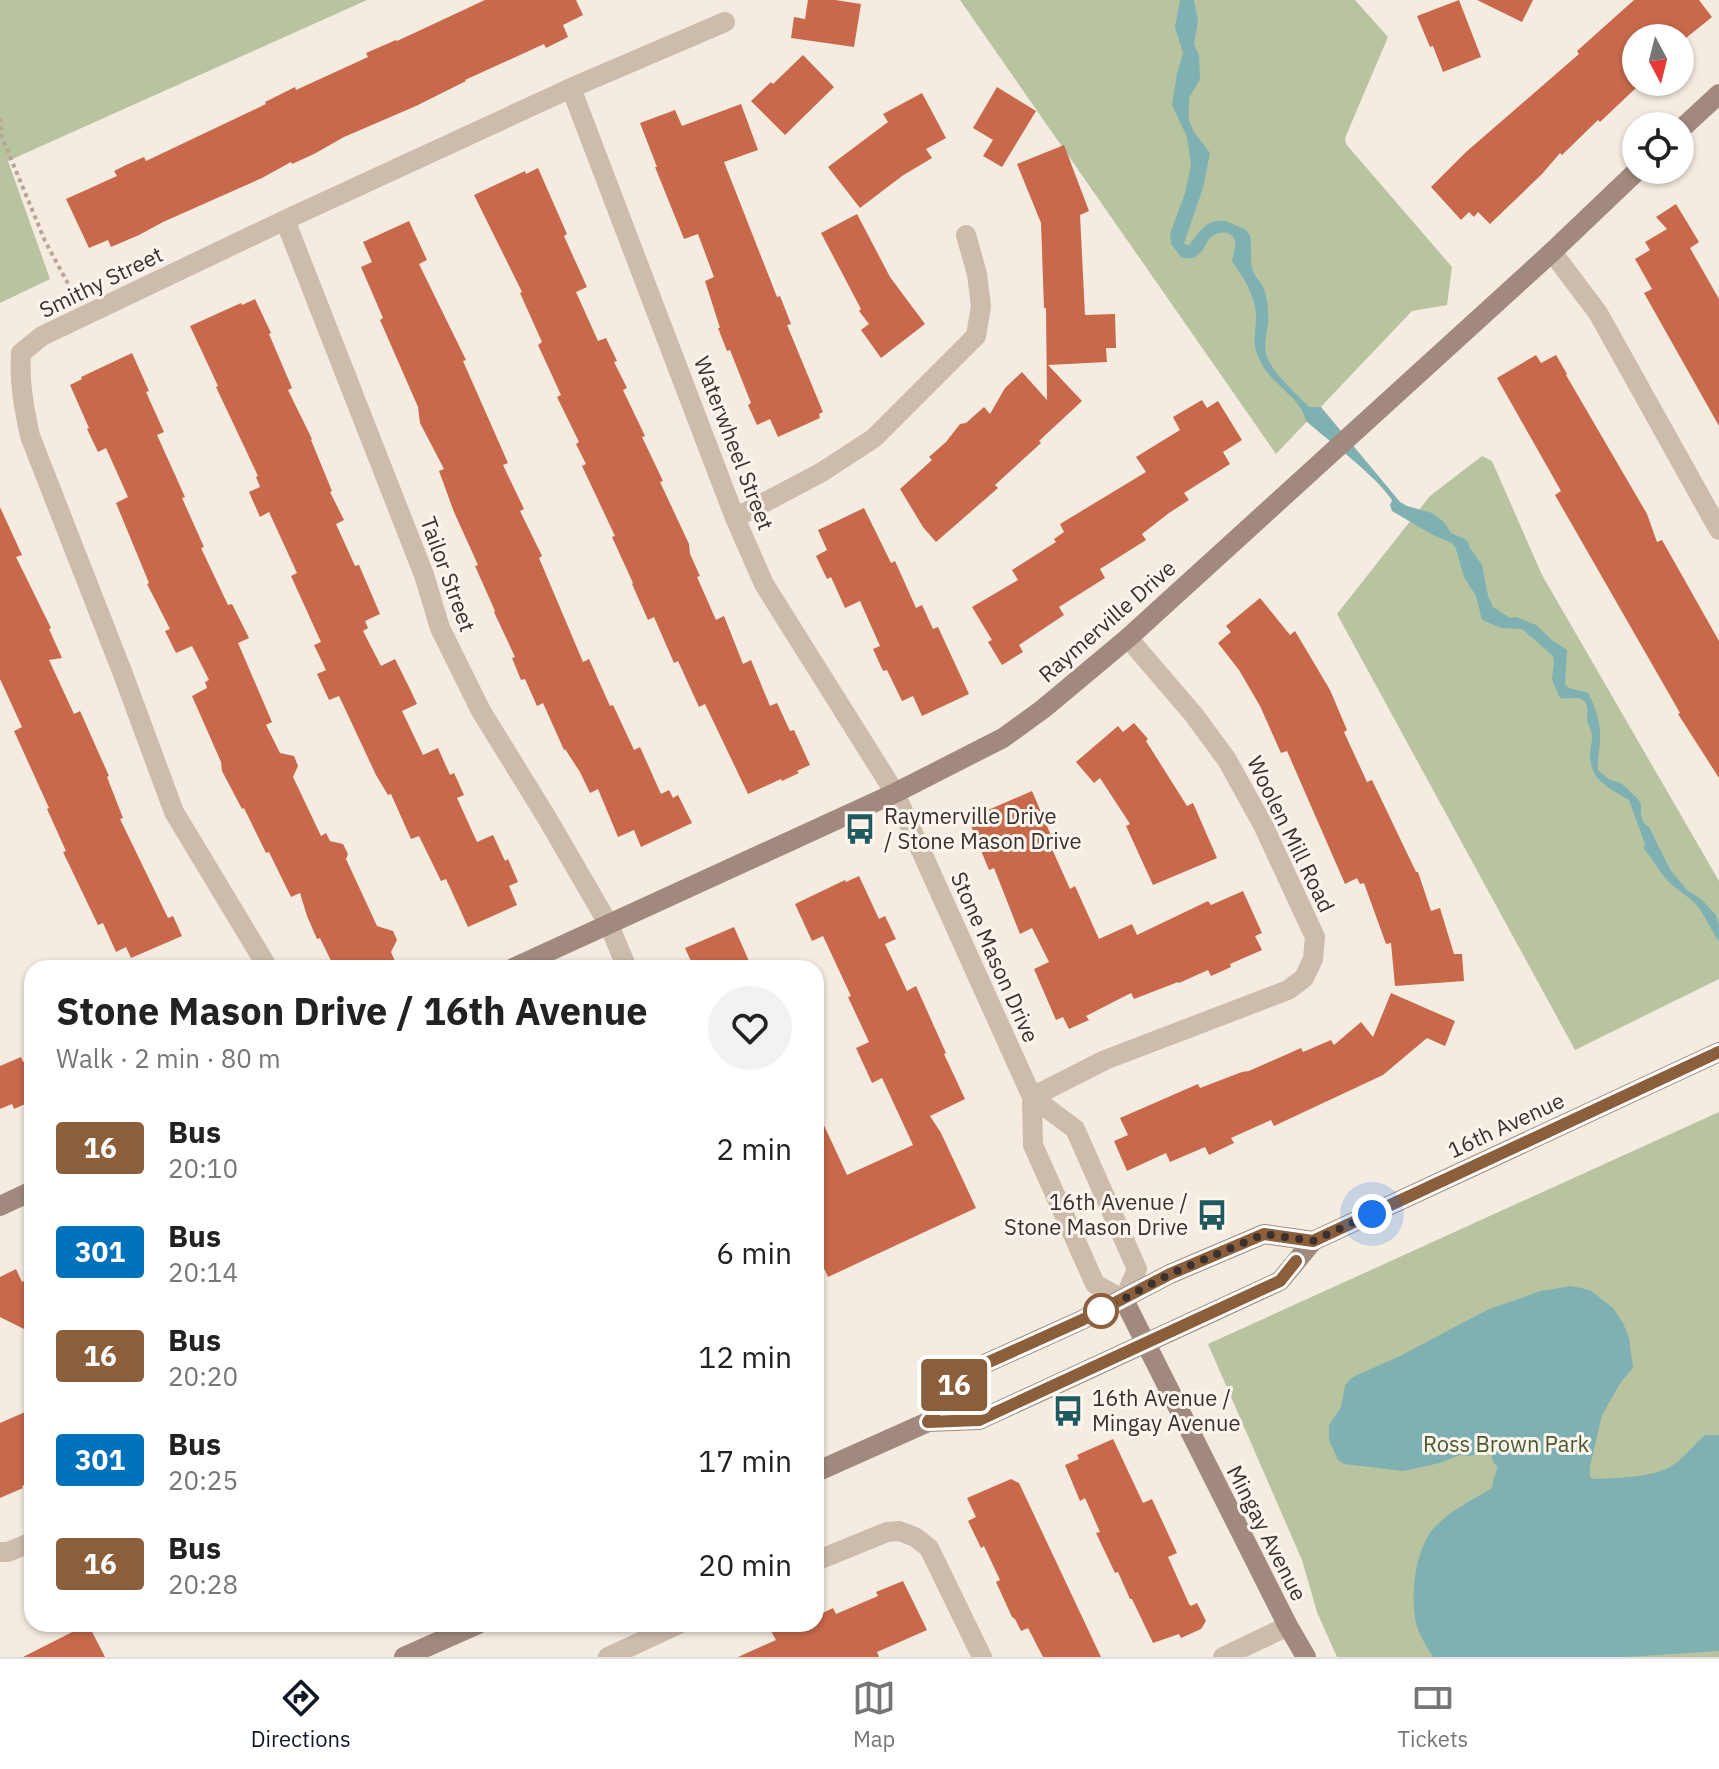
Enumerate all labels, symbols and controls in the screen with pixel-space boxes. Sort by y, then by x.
north arrow [1622,24,1694,96]
map controls [1622,24,1694,184]
button: locate [1622,112,1694,184]
street label: Smithy Street [34,239,167,324]
street label: Waterwheel Street [688,352,781,534]
street label: Tailor Street [414,512,483,635]
street label: Raymerville Drive [1032,553,1181,688]
street label: Woolen Mill Road [1241,751,1342,917]
place label: Raymerville Drive / Stone Mason Drive [884,801,1082,855]
bus stop icon: Raymerville Drive / Stone Mason Drive [843,812,877,846]
street label: Stone Mason Drive [945,867,1046,1047]
text: Stone Mason Drive / 16th Avenue [56,986,648,1035]
button: heart [708,986,792,1070]
text: Walk · 2 min · 80 m [56,1041,281,1075]
street label: 16th Avenue [1443,1085,1569,1164]
text: Bus [168,1112,221,1151]
text: 16 [83,1129,117,1166]
text: 2 min [716,1129,792,1168]
text: 20:10 [168,1151,238,1185]
place label: 16th Avenue / Stone Mason Drive [1004,1187,1188,1241]
your location [1352,1194,1392,1234]
bus stop icon: 16th Avenue / Stone Mason Drive [1195,1198,1229,1232]
text: Bus [168,1216,221,1255]
text: 301 [75,1233,125,1270]
text: 6 min [716,1233,792,1272]
text: 20:14 [168,1255,238,1289]
unlabelled marker [1084,1294,1118,1328]
text: Bus [168,1320,221,1359]
text: 16 [83,1337,117,1374]
text: 12 min [698,1337,792,1376]
text: 20:20 [168,1359,238,1393]
line badge: 16 [918,1359,990,1411]
text: 16 [937,1366,971,1403]
place label: 16th Avenue / Mingay Avenue [1092,1383,1241,1437]
bus stop icon: 16th Avenue / Mingay Avenue [1051,1394,1085,1428]
text: Bus [168,1424,221,1463]
park label: Ross Brown Park [1423,1429,1590,1458]
text: 301 [75,1441,125,1478]
text: 17 min [698,1441,792,1480]
street label: Mingay Avenue [1221,1460,1314,1606]
text: 20:25 [168,1463,238,1497]
text: Bus [168,1528,221,1567]
text: 16 [83,1545,117,1582]
text: 20 min [698,1545,792,1584]
text: 20:28 [168,1567,238,1601]
tab: Directions [251,1676,351,1753]
tab: Map [852,1676,896,1753]
tab: Tickets [1397,1676,1468,1753]

